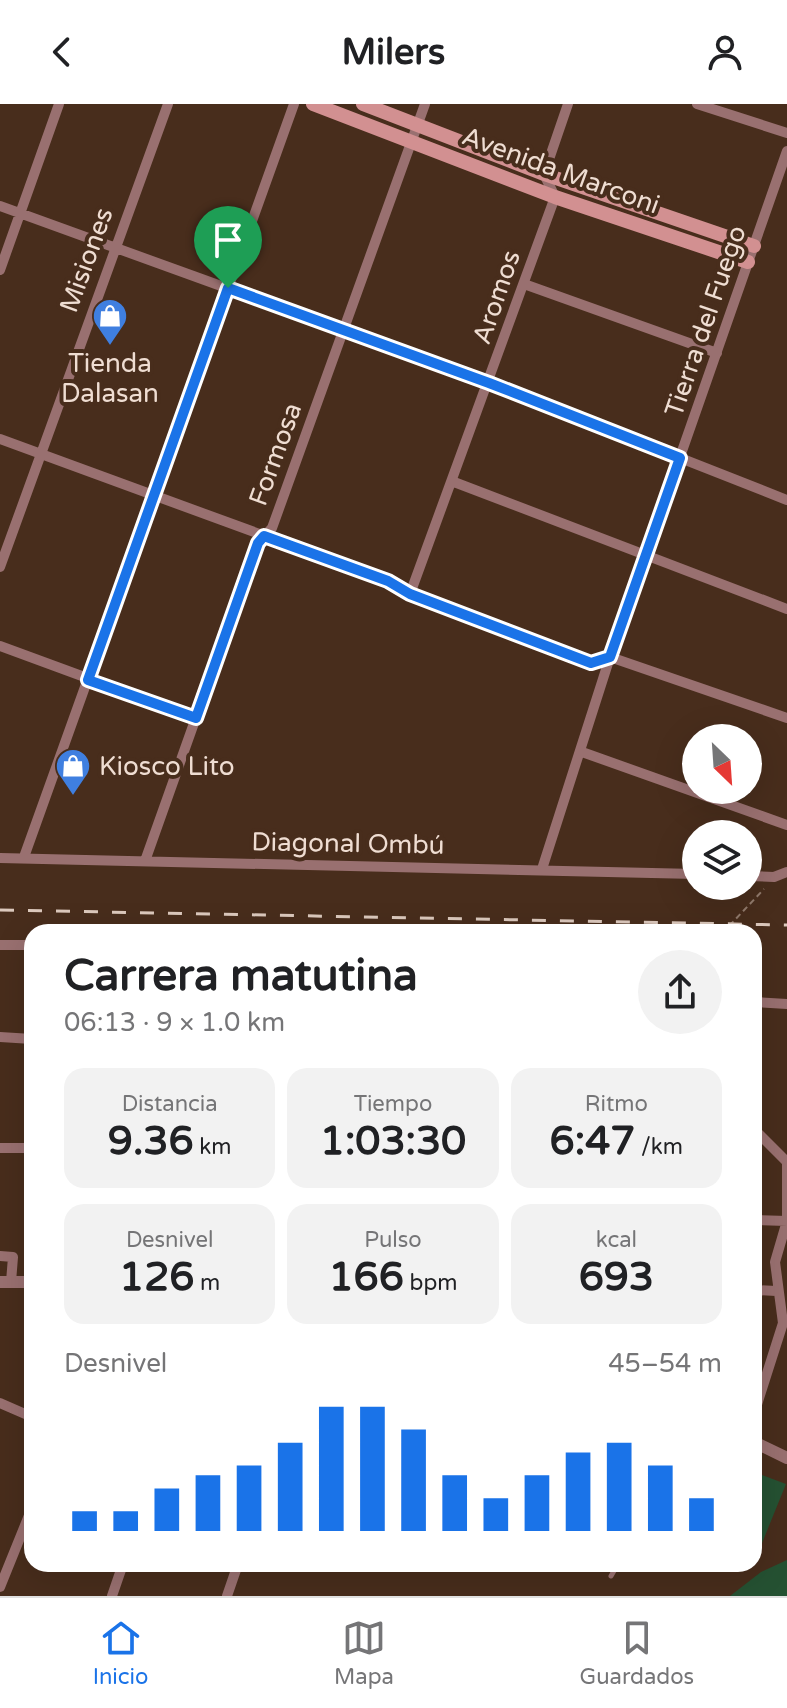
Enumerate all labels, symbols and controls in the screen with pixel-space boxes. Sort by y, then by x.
icon: back [40,30,84,74]
icon: person [703,30,747,74]
text: Milers [342,31,445,74]
street label: Avenida Marconi [458,120,664,221]
street label: Misiones [53,204,120,317]
pin [194,206,262,288]
icon: arrive [206,218,250,262]
street label: Tierra del Fuego [658,222,753,421]
street label: Aromos [466,246,527,348]
shop icon: Tienda Dalasan [91,297,129,347]
place label: Tienda Dalasan [61,348,159,409]
street label: Formosa [243,398,308,510]
north arrow [682,724,762,804]
map controls [682,724,762,900]
shop icon: Kiosco Lito [54,747,92,797]
place label: Kiosco Lito [99,751,235,782]
button: layers [682,820,762,900]
street label: Diagonal Ombú [251,826,445,861]
text: Carrera matutina [64,950,418,1003]
button: share [638,950,722,1034]
text: 06:13 · 9 × 1.0 km [64,1007,285,1038]
text: Distancia [122,1091,218,1117]
text: Tiempo [354,1091,432,1117]
text: Ritmo [585,1091,648,1117]
text: 9.36 [108,1117,194,1165]
text: 1:03:30 [320,1117,466,1165]
text: 6:47 [550,1117,635,1165]
text: km [194,1134,232,1160]
text: /km [635,1134,683,1160]
text: Desnivel [126,1227,213,1253]
text: Pulso [364,1227,422,1253]
text: kcal [596,1227,637,1253]
text: 126 [119,1253,194,1301]
text: 166 [328,1253,404,1301]
text: 693 [579,1253,654,1301]
text: m [194,1270,220,1296]
text: bpm [404,1270,458,1296]
text: Desnivel [64,1348,167,1379]
text: 45–54 m [608,1348,722,1379]
tab: Inicio [93,1616,148,1690]
tab: Mapa [334,1616,394,1690]
tab: Guardados [580,1616,694,1690]

